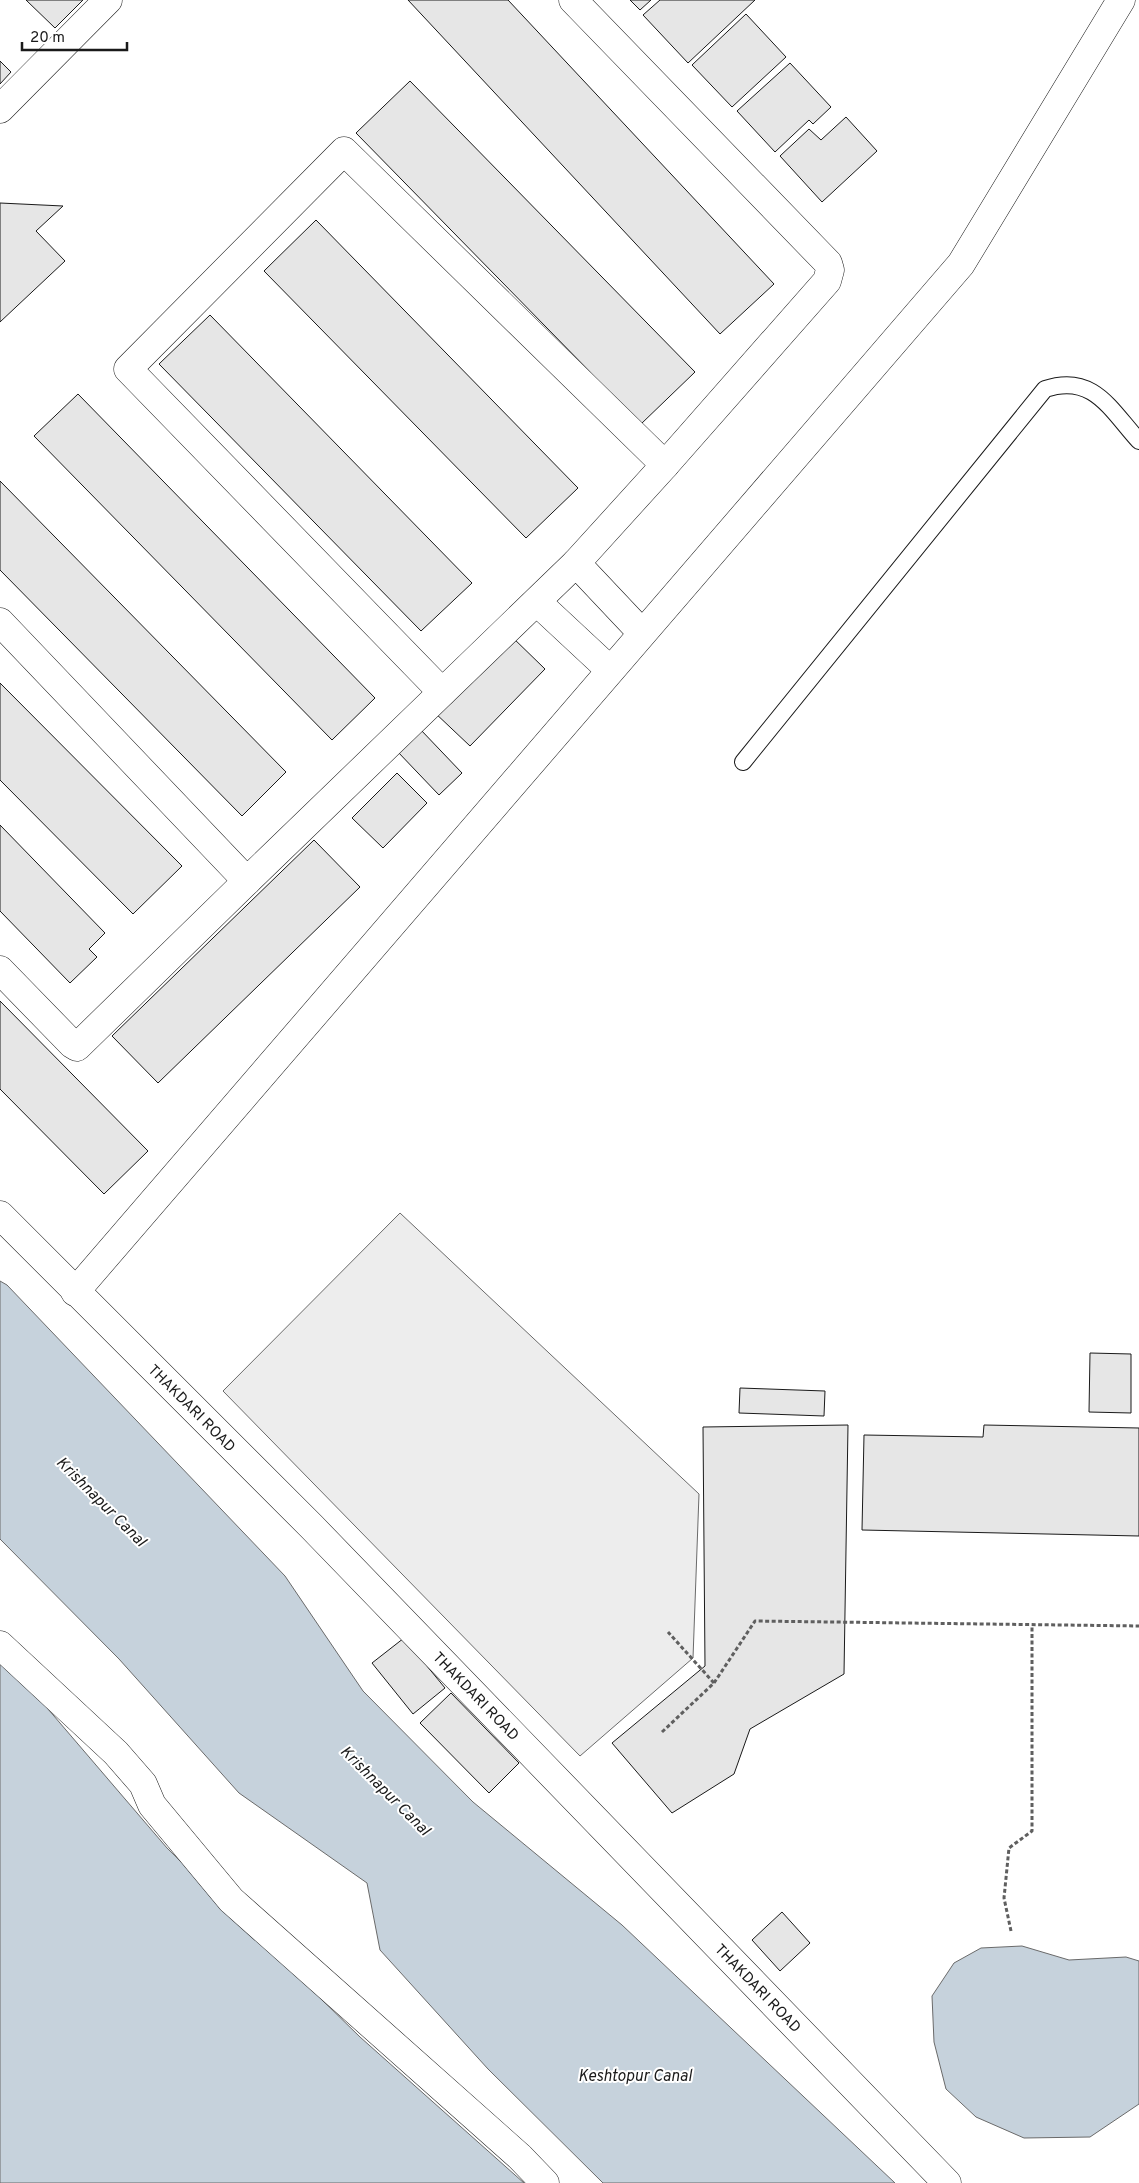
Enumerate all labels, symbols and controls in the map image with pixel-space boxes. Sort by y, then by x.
scale bar [22,20,128,52]
text: 20 m [30,29,65,48]
street label: THAKDARI ROAD [143,1361,239,1457]
water label: Krishnapur Canal [51,1453,151,1552]
street label: THAKDARI ROAD [428,1649,522,1745]
water label: Krishnapur Canal [335,1742,435,1841]
street label: THAKDARI ROAD [710,1941,804,2037]
water label: Keshtopur Canal [578,2067,693,2087]

